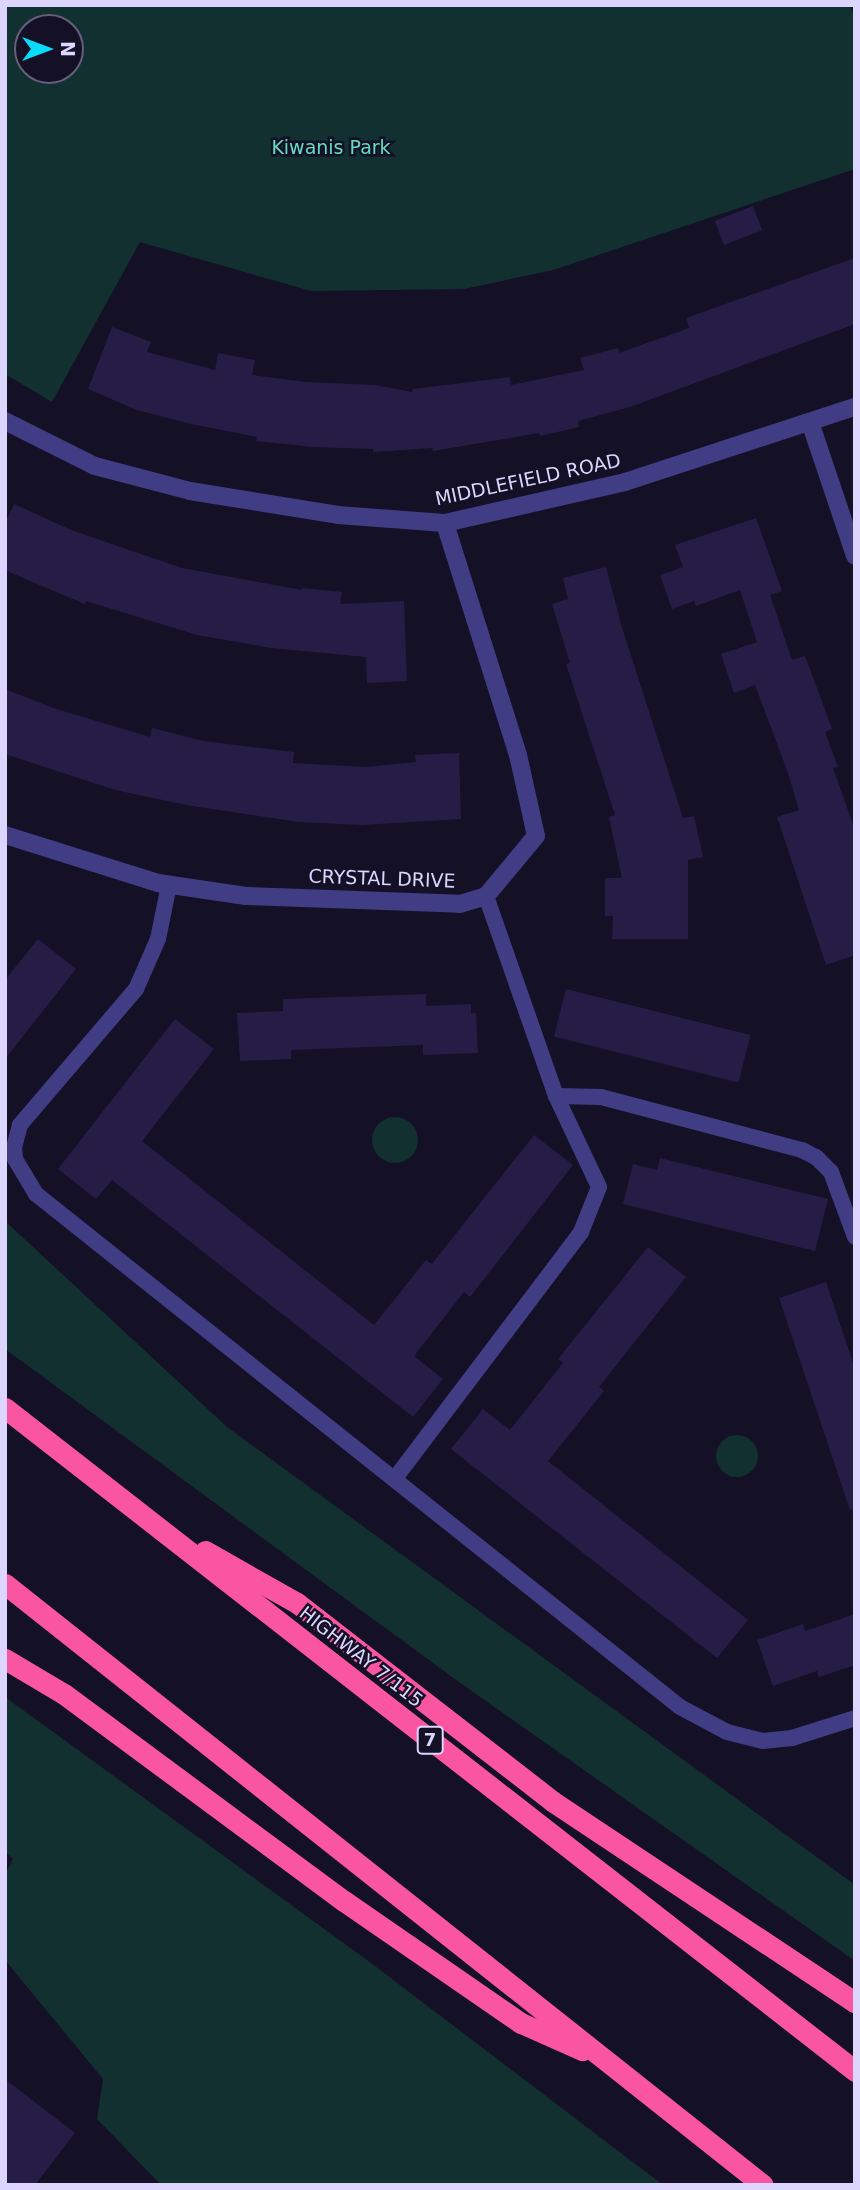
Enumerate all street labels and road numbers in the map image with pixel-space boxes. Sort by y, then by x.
street label: MIDDLEFIELD ROAD [433,449,623,511]
street label: CRYSTAL DRIVE [308,865,456,893]
street label: HIGHWAY 7/115 [295,1602,427,1712]
road number: 7 [416,1726,444,1755]

